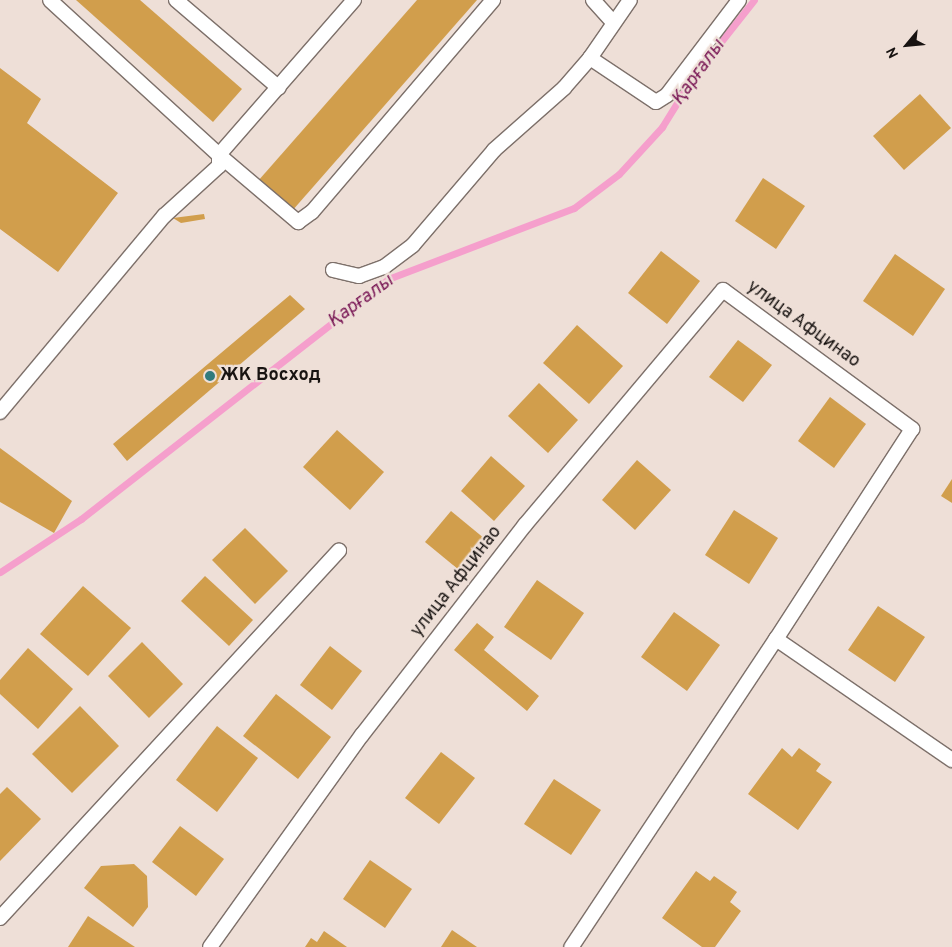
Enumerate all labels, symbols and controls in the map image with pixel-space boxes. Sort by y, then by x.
north arrow [882,20,932,70]
water label: Қарғалы [667,36,731,110]
text: N [883,44,903,61]
water label: Қарғалы [324,270,398,334]
street label: улица Афцинао [742,276,864,374]
place label: ЖК Восход [220,365,321,387]
marker: ЖК Восход [204,370,216,382]
street label: улица Афцинао [407,522,507,642]

